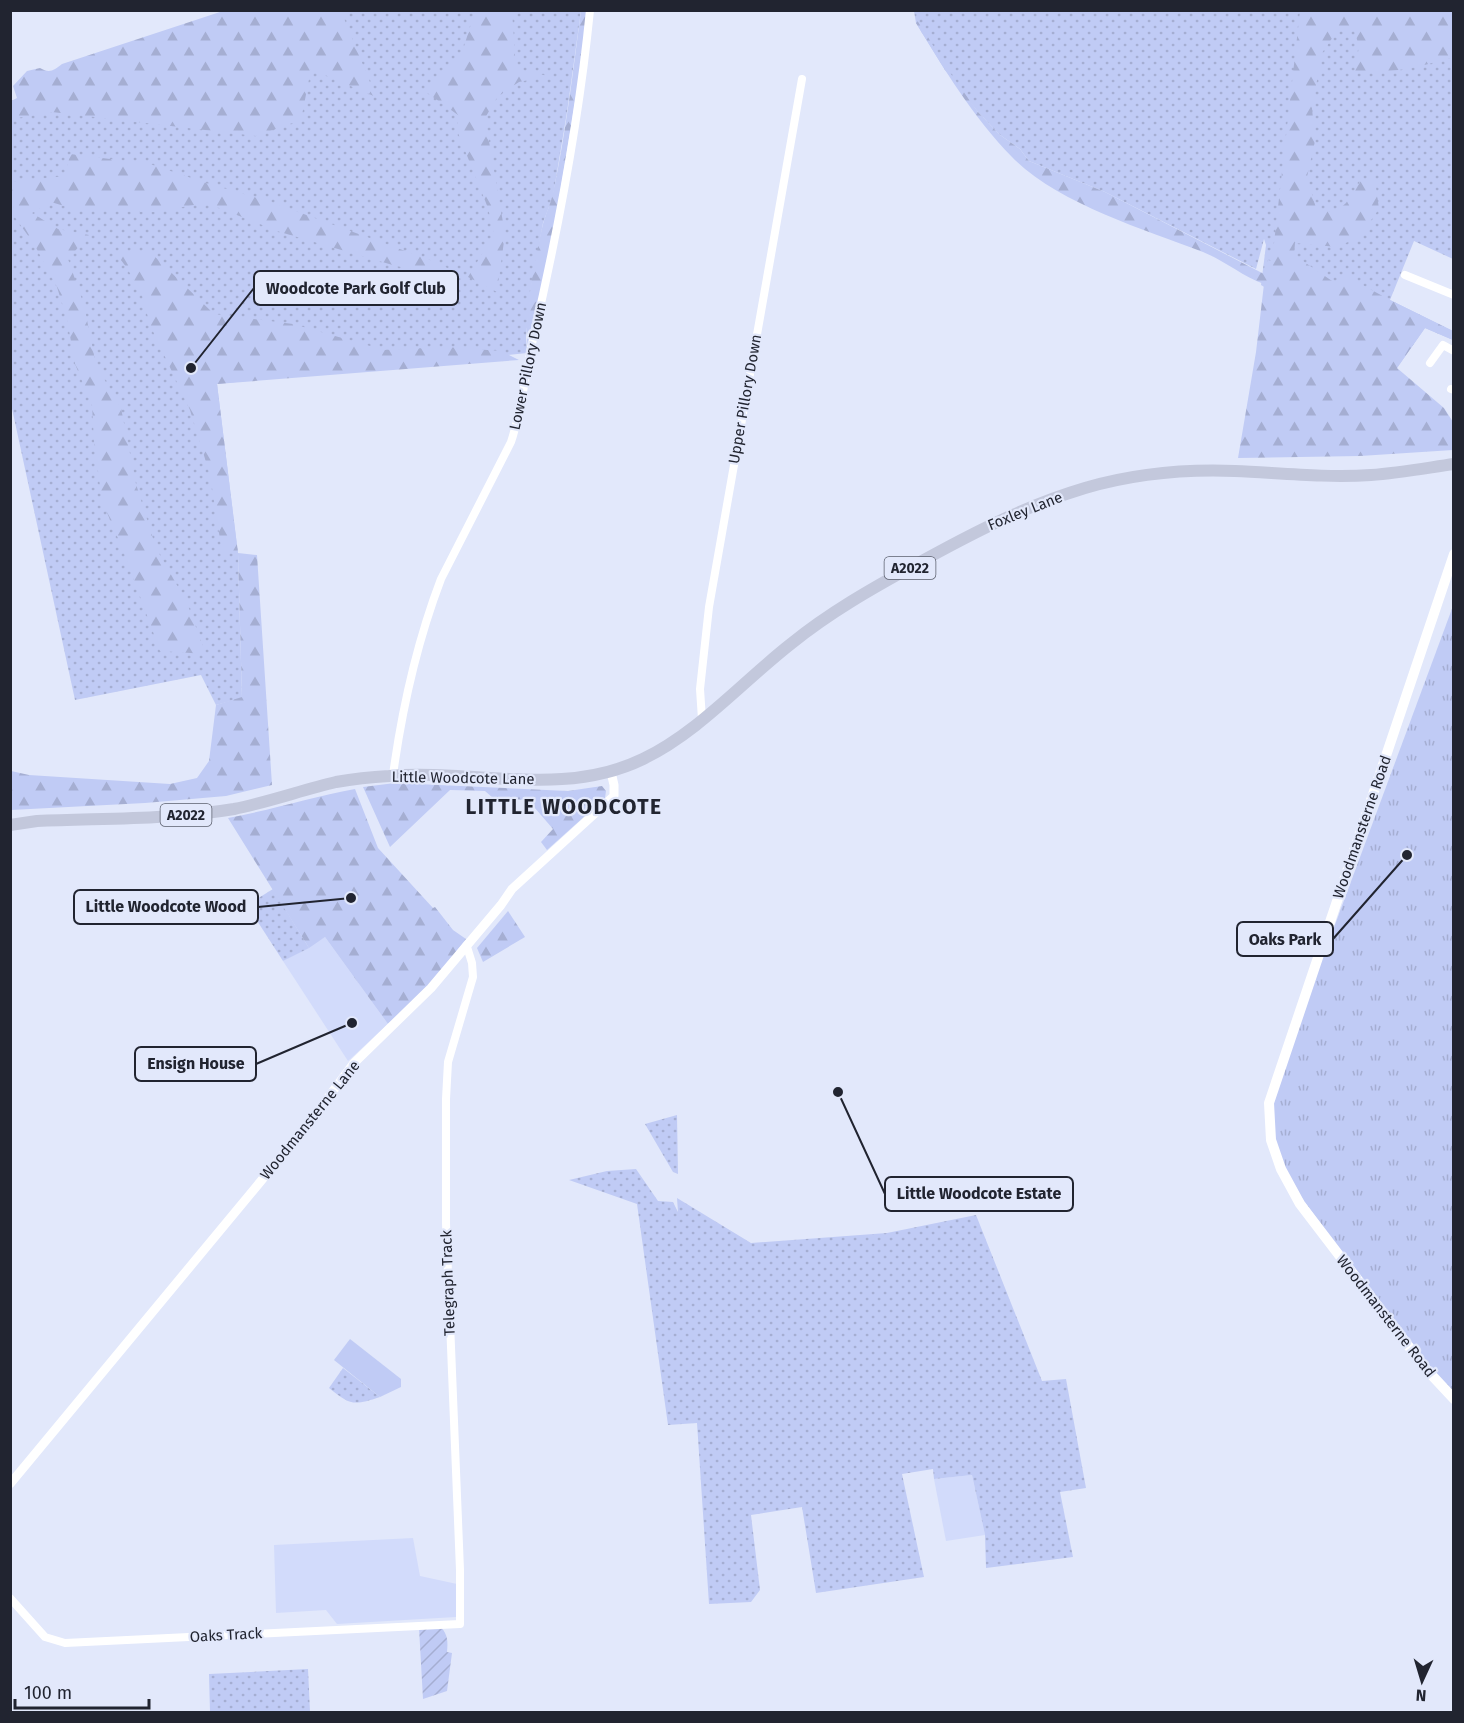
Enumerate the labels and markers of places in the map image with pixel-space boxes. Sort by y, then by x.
callout: Woodcote Park Golf Club [254,271,458,305]
callout: Little Woodcote Wood [74,890,258,924]
callout: Oaks Park [1237,922,1333,956]
callout: Ensign House [135,1047,256,1081]
callout: Little Woodcote Estate [885,1177,1073,1211]

